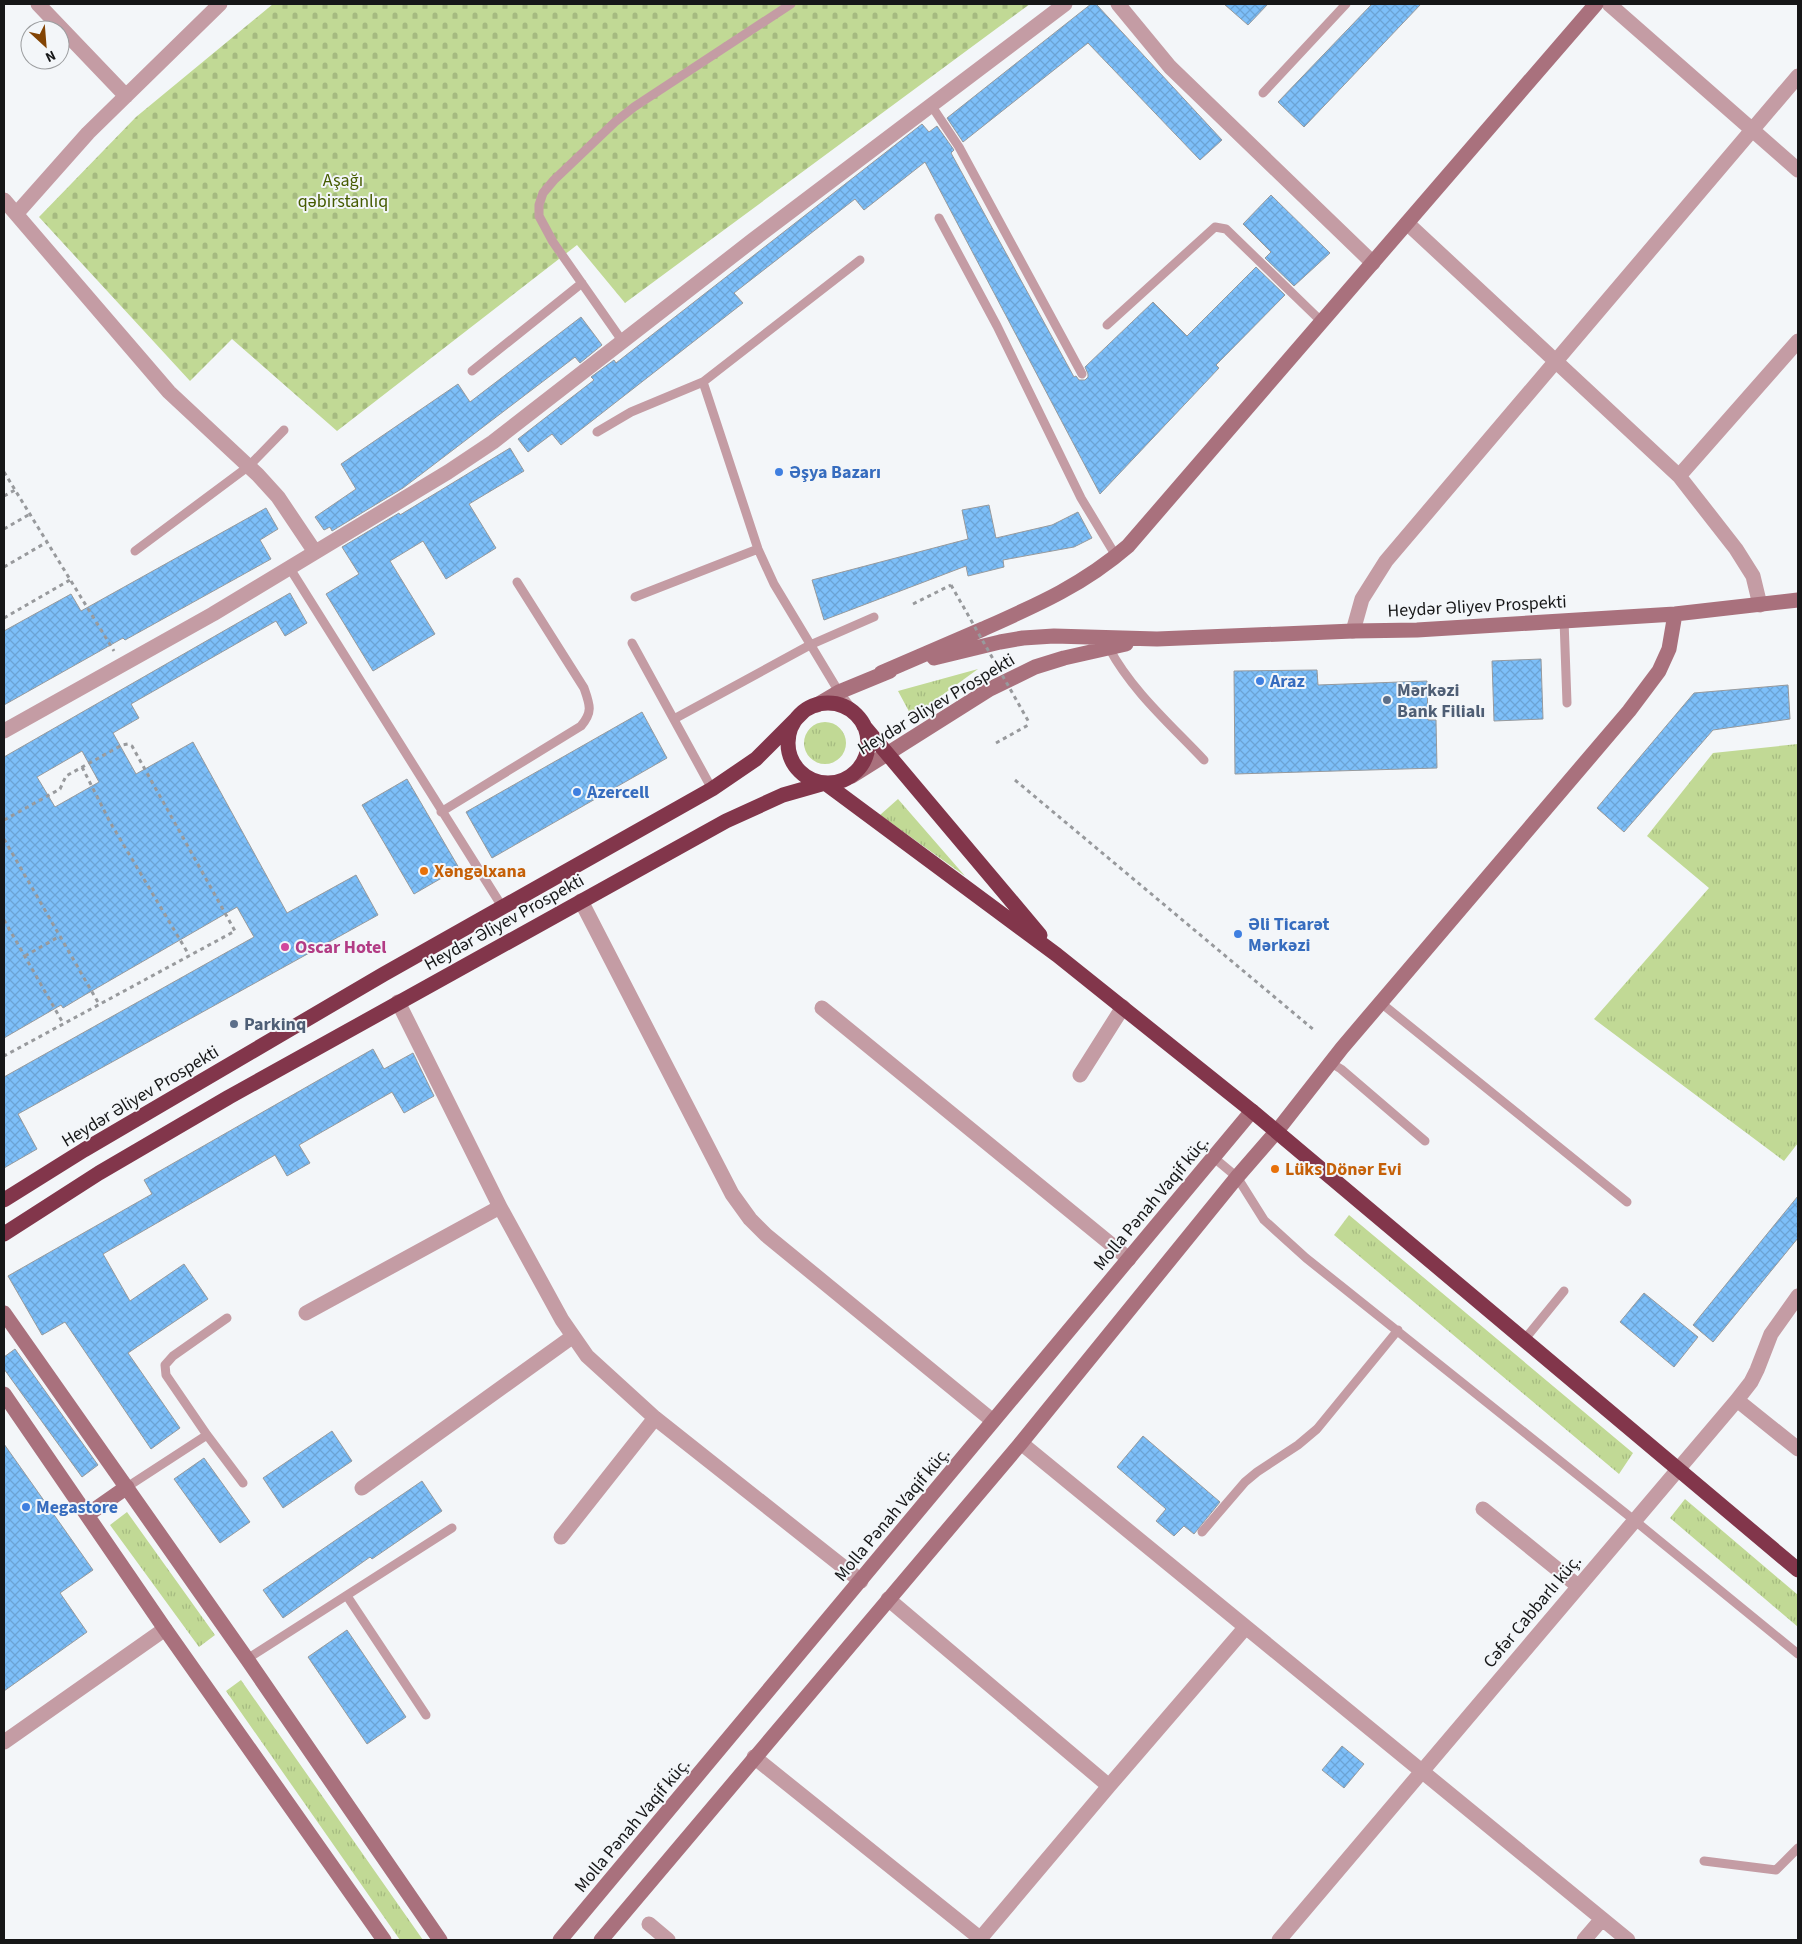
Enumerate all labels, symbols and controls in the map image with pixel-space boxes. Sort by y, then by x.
north arrow [20,20,70,70]
text: N [42,45,59,67]
park label: Aşağı qəbirstanlıq [298,168,388,214]
place label: Əşya Bazarı [789,460,881,485]
marker: Əşya Bazarı [773,466,785,478]
street label: Heydər Əliyev Prospekti [1387,589,1567,624]
street label: Heydər Əliyev Prospekti [853,648,1020,761]
place label: Araz [1269,669,1305,694]
marker: Araz [1254,675,1266,687]
place label: Mərkəzi Bank Filialı [1397,678,1485,724]
marker: Mərkəzi Bank Filialı [1381,694,1393,706]
place label: Azercell [586,780,649,805]
marker: Azercell [571,786,583,798]
place label: Xəngəlxana [434,859,526,884]
marker: Xəngəlxana [418,865,430,877]
street label: Heydər Əliyev Prospekti [420,868,589,977]
place label: Əli Ticarət Mərkəzi [1248,912,1329,958]
marker: Əli Ticarət Mərkəzi [1232,928,1244,940]
place label: Oscar Hotel [295,935,386,960]
marker: Oscar Hotel [279,941,291,953]
place label: Parkinq [244,1012,306,1037]
marker: Parkinq [228,1018,240,1030]
street label: Heydər Əliyev Prospekti [57,1040,224,1153]
street label: Molla Pənah Vaqif küç. [1088,1131,1215,1276]
place label: Lüks Dönər Evi [1285,1157,1402,1182]
marker: Lüks Dönər Evi [1269,1163,1281,1175]
street label: Molla Pənah Vaqif küç. [829,1442,956,1587]
place label: Megastore [36,1495,118,1520]
marker: Megastore [20,1501,32,1513]
street label: Cəfər Cabbarlı küç. [1477,1549,1587,1673]
street label: Molla Pənah Vaqif küç. [569,1753,696,1898]

